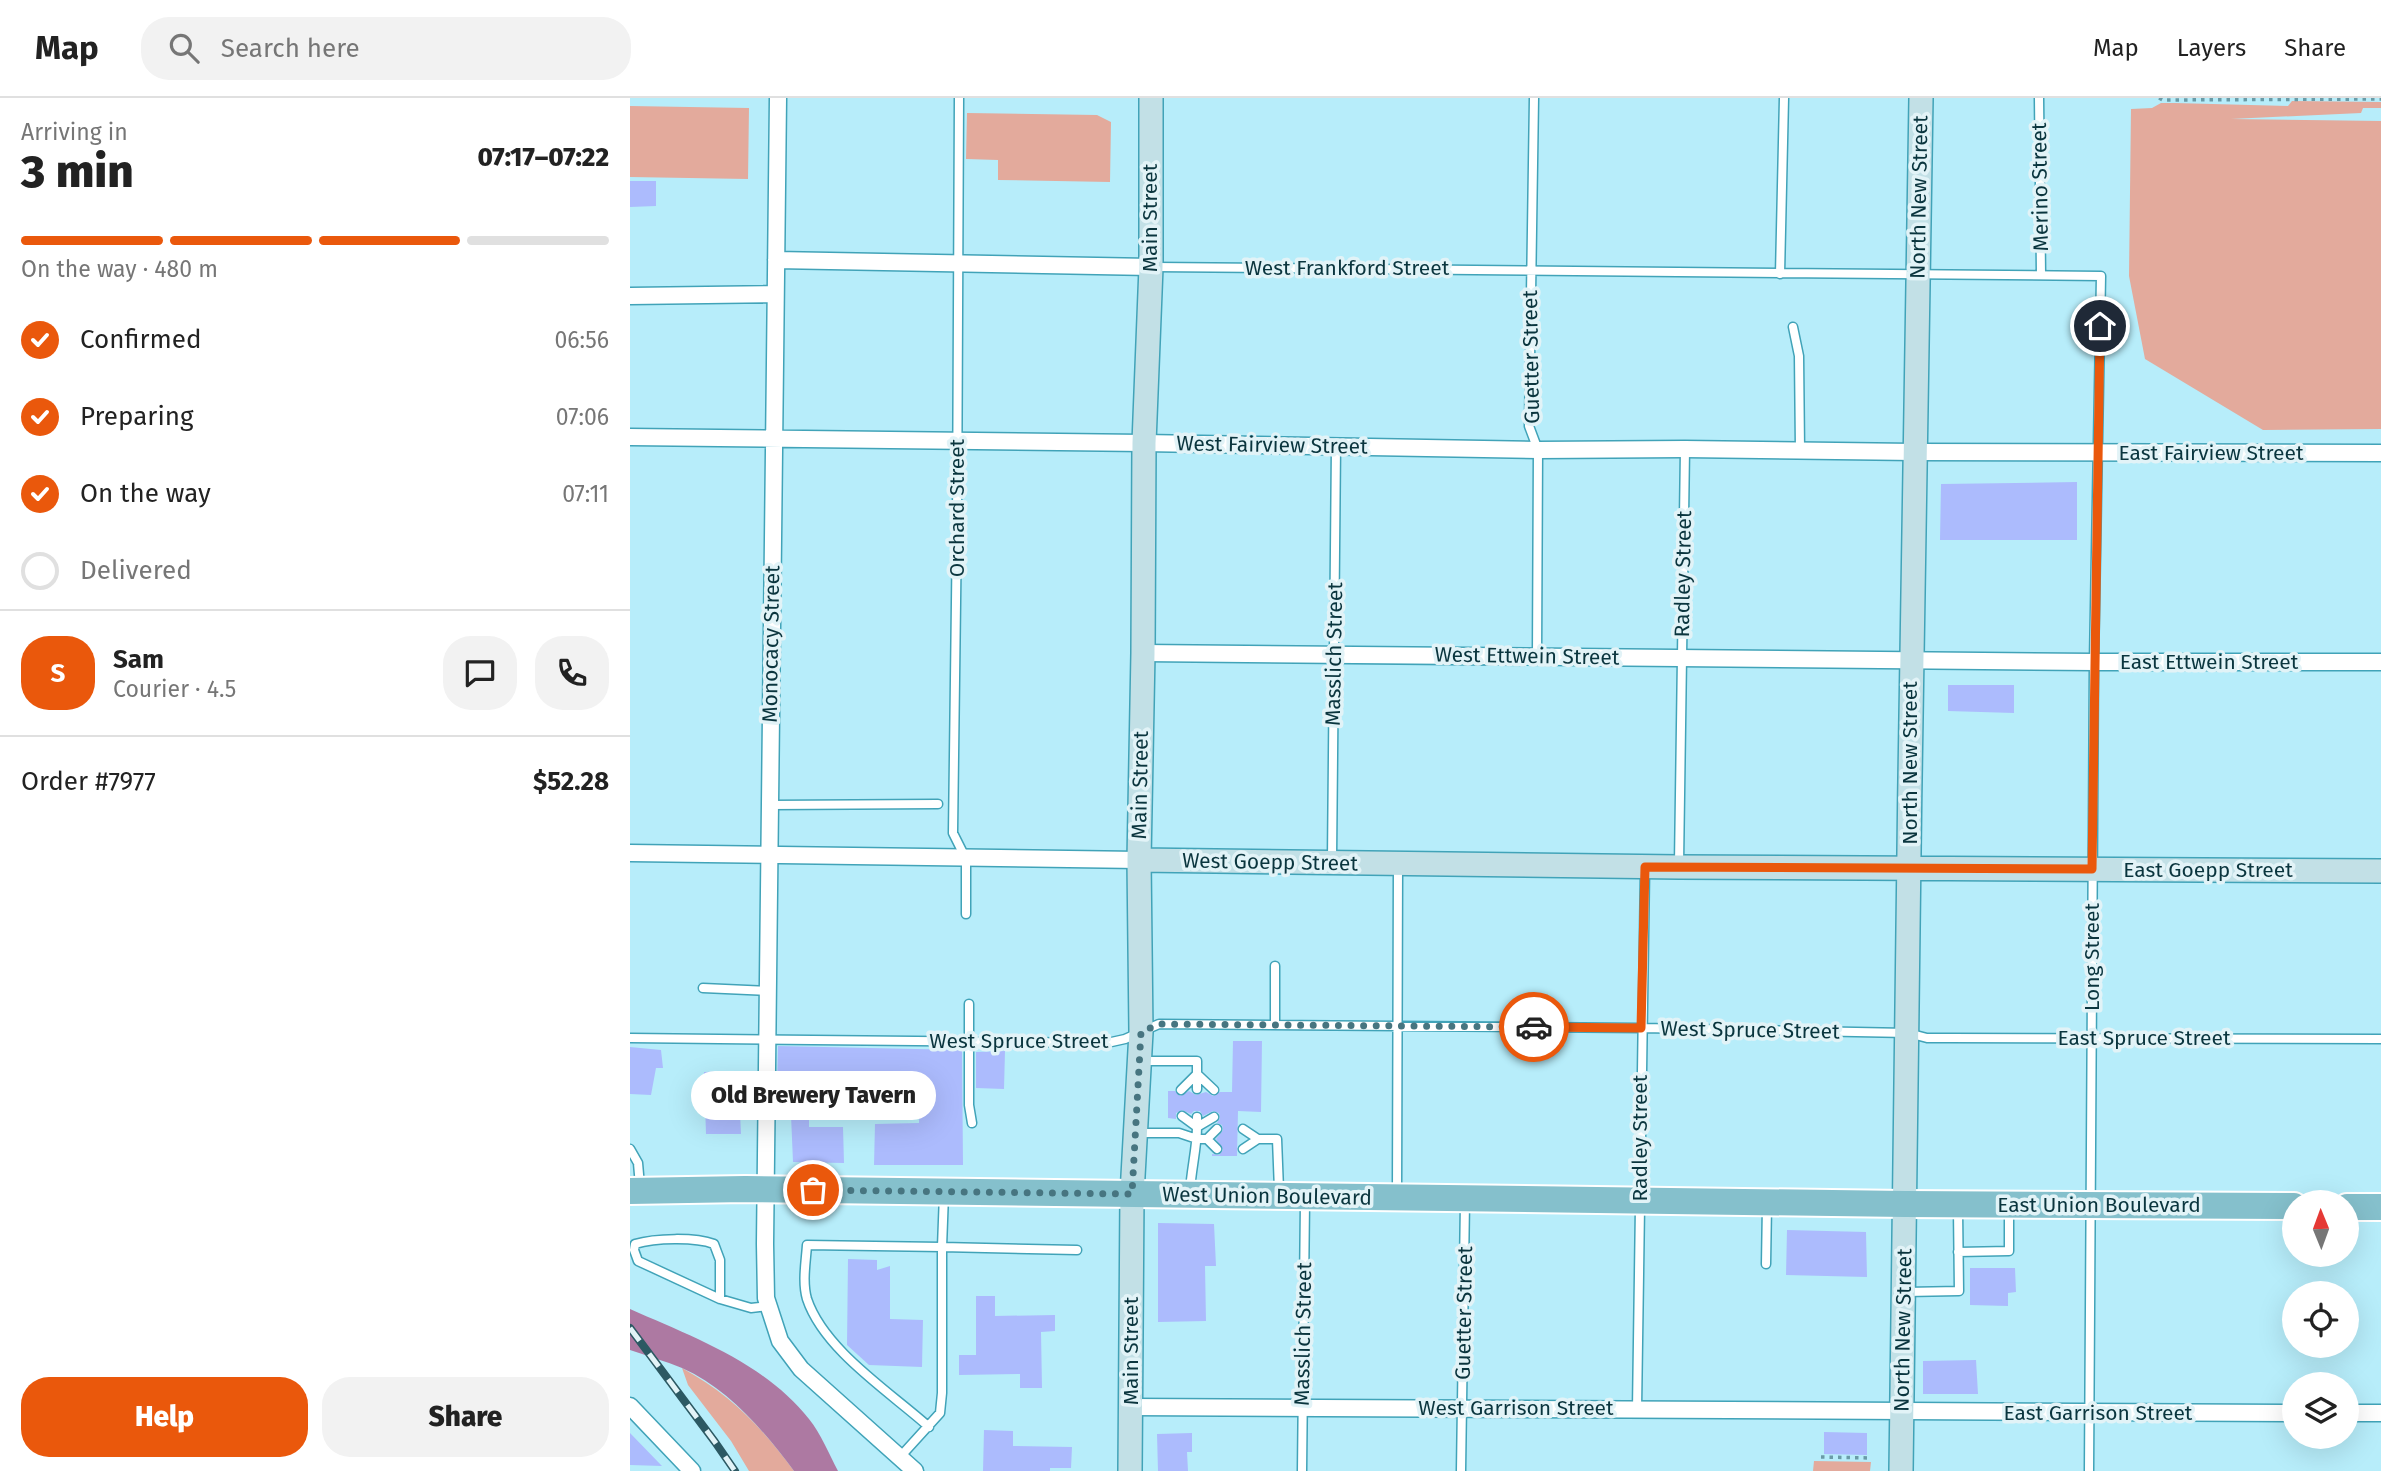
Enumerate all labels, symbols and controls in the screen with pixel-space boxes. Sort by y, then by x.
search box [141,17,631,80]
text: Map [35,28,99,68]
icon: search [165,29,203,67]
text: Search here [221,33,360,64]
text: Map [2093,34,2139,62]
text: Layers [2177,34,2246,62]
text: Share [2284,34,2346,62]
street label: North New Street [1905,115,1933,279]
text: Arriving in [21,118,128,146]
street label: Merino Street [2026,122,2054,252]
text: 07:17–07:22 [477,142,609,173]
text: 3 min [21,144,134,199]
street label: Main Street [1137,163,1163,272]
text: On the way · 480 m [21,255,218,283]
street label: West Frankford Street [1245,255,1450,281]
street label: Guetter Street [1517,289,1545,424]
pin [2070,296,2130,356]
icon: home [2081,307,2119,345]
icon: check [21,321,59,359]
text: Confirmed [80,324,201,355]
text: 06:56 [555,326,609,354]
icon: check [21,398,59,436]
text: Preparing [80,401,193,432]
text: 07:06 [556,403,609,431]
street label: West Fairview Street [1176,430,1368,460]
street label: Orchard Street [944,438,970,577]
street label: East Fairview Street [2119,440,2304,466]
icon: check [21,475,59,513]
text: On the way [80,478,211,509]
text: 07:11 [562,480,609,508]
street label: Radley Street [1669,510,1697,638]
text: Delivered [80,555,192,586]
street label: Monocacy Street [757,565,785,723]
street label: Masslich Street [1320,581,1348,726]
button: chat [443,636,517,710]
button: phone [535,636,609,710]
street label: West Ettwein Street [1434,641,1620,671]
text: Sam [113,644,164,675]
street label: East Ettwein Street [2120,649,2299,675]
text: S [51,658,65,689]
text: Courier · 4.5 [113,675,236,703]
street label: North New Street [1897,681,1923,845]
street label: Main Street [1126,730,1154,839]
text: Order #7977 [21,766,156,797]
text: $52.28 [533,766,609,797]
street label: West Goepp Street [1182,847,1359,877]
street label: East Goepp Street [2123,857,2293,883]
street label: Long Street [2079,903,2105,1011]
courier [1499,992,1569,1062]
icon: car [1515,1008,1553,1046]
street label: West Spruce Street [1660,1015,1840,1045]
street label: East Spruce Street [2058,1025,2231,1051]
street label: West Spruce Street [929,1028,1109,1054]
callout: Old Brewery Tavern [690,1071,936,1120]
street label: Radley Street [1627,1074,1653,1201]
text: Old Brewery Tavern [711,1081,916,1109]
pin [783,1160,843,1220]
icon: bag [794,1171,832,1209]
street label: West Union Boulevard [1162,1181,1372,1211]
north arrow [2282,1190,2359,1267]
map controls [2282,1190,2359,1449]
street label: East Union Boulevard [1997,1192,2201,1218]
street label: Guetter Street [1450,1245,1478,1380]
street label: North New Street [1889,1248,1917,1412]
street label: Masslich Street [1289,1261,1317,1406]
button: locate [2282,1281,2359,1358]
street label: Main Street [1118,1296,1144,1405]
button: layers [2282,1372,2359,1449]
button: Help [21,1377,308,1457]
button: Share [322,1377,609,1457]
street label: West Garrison Street [1418,1395,1614,1421]
street label: East Garrison Street [2004,1400,2193,1426]

